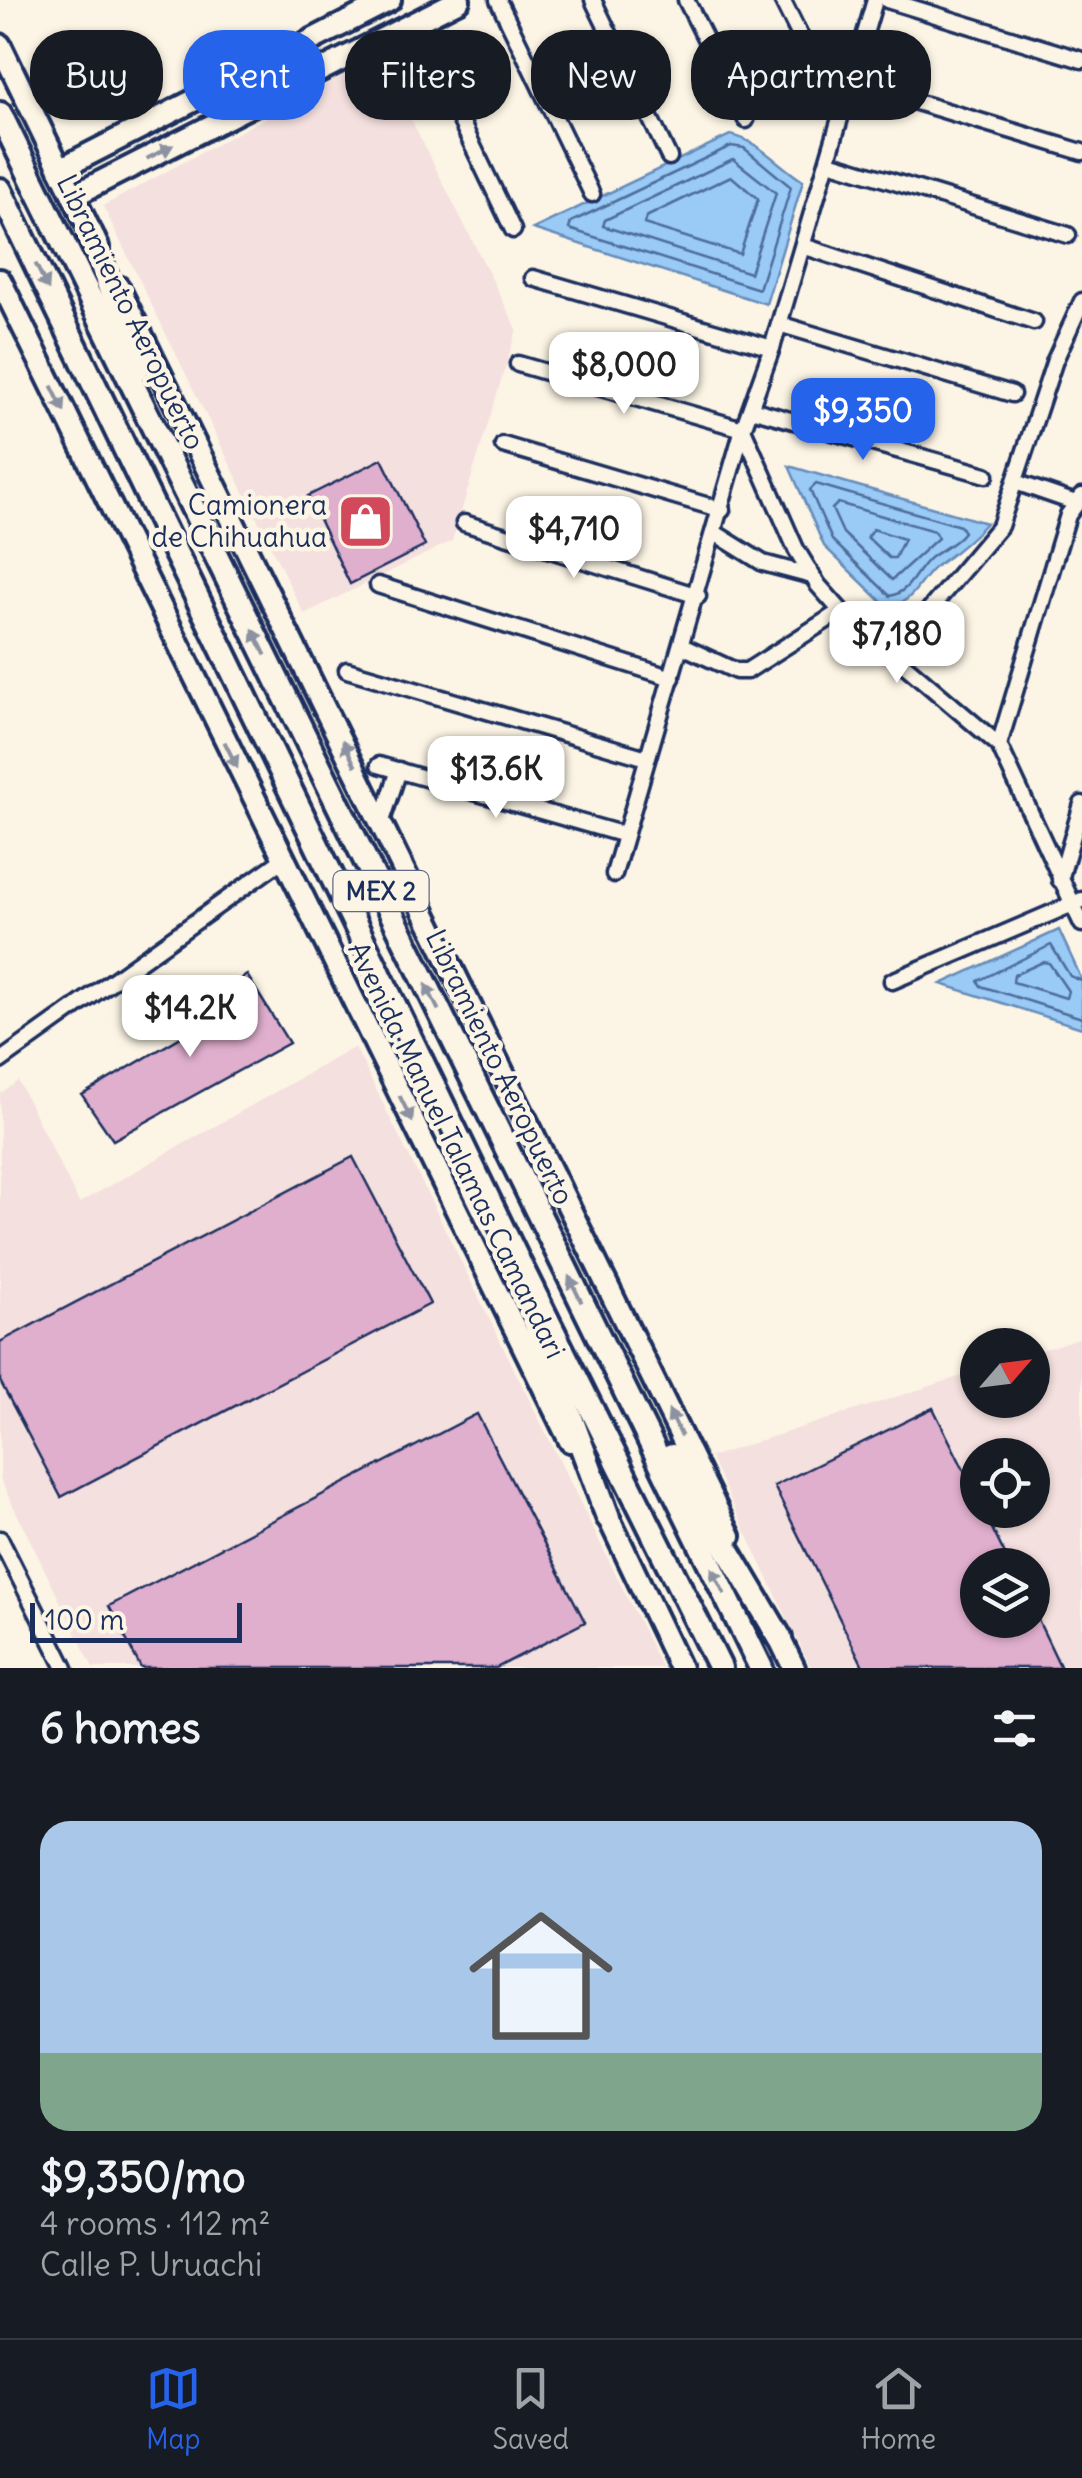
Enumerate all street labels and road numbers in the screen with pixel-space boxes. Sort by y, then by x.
street label: Libramiento Aeropuerto [49,169,213,455]
road number: MEX 2 [334,871,428,911]
street label: Libramiento Aeropuerto [418,924,582,1210]
street label: Avenida Manuel Talamas Camandari [340,936,574,1364]

